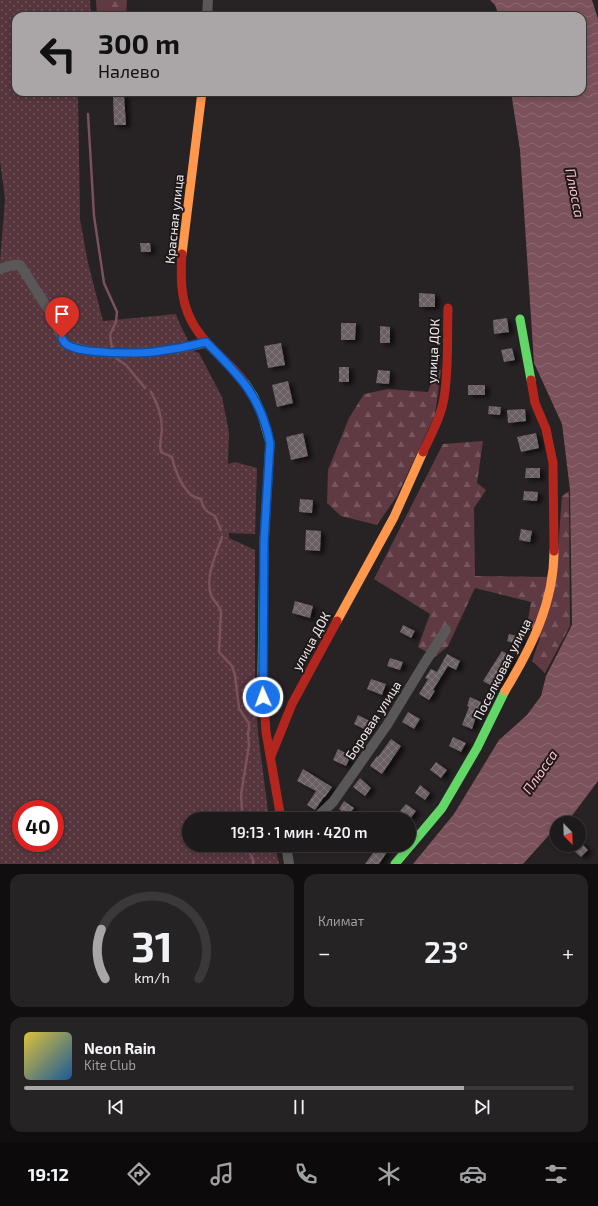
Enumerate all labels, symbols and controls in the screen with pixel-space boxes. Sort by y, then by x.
text: 300 m [98,26,180,60]
icon: left [32,28,84,80]
text: Налево [98,60,160,82]
water label: Плюсса [562,167,589,219]
street label: Красная улица [161,173,187,265]
pin [45,297,79,338]
icon: arrive [51,303,73,325]
street label: улица ДОК [423,318,443,384]
street label: улица ДОК [288,609,334,673]
street label: Поселковая улица [470,616,534,722]
position arrow [242,676,284,718]
street label: Боровая улица [342,678,404,762]
water label: Плюсса [518,746,561,797]
speed limit sign: 40 [12,800,64,852]
north arrow [550,816,586,852]
map controls [550,816,586,852]
text: 19:13 · 1 мин · 420 m [231,823,367,841]
text: Климат [318,913,364,929]
text: 31 [131,919,173,969]
text: 23° [424,933,469,969]
text: − [318,939,331,965]
text: + [562,939,574,965]
text: km/h [134,968,170,985]
text: Neon Rain [84,1039,156,1057]
text: Kite Club [84,1057,136,1073]
icon: previous [105,1096,127,1118]
icon: pause [288,1096,310,1118]
icon: next [471,1096,493,1118]
icon: directions [125,1160,153,1188]
icon: music [208,1160,236,1188]
icon: phone [292,1160,320,1188]
icon: climate [375,1160,403,1188]
icon: car [459,1160,487,1188]
icon: filters [542,1160,570,1188]
text: 19:12 [28,1163,69,1185]

